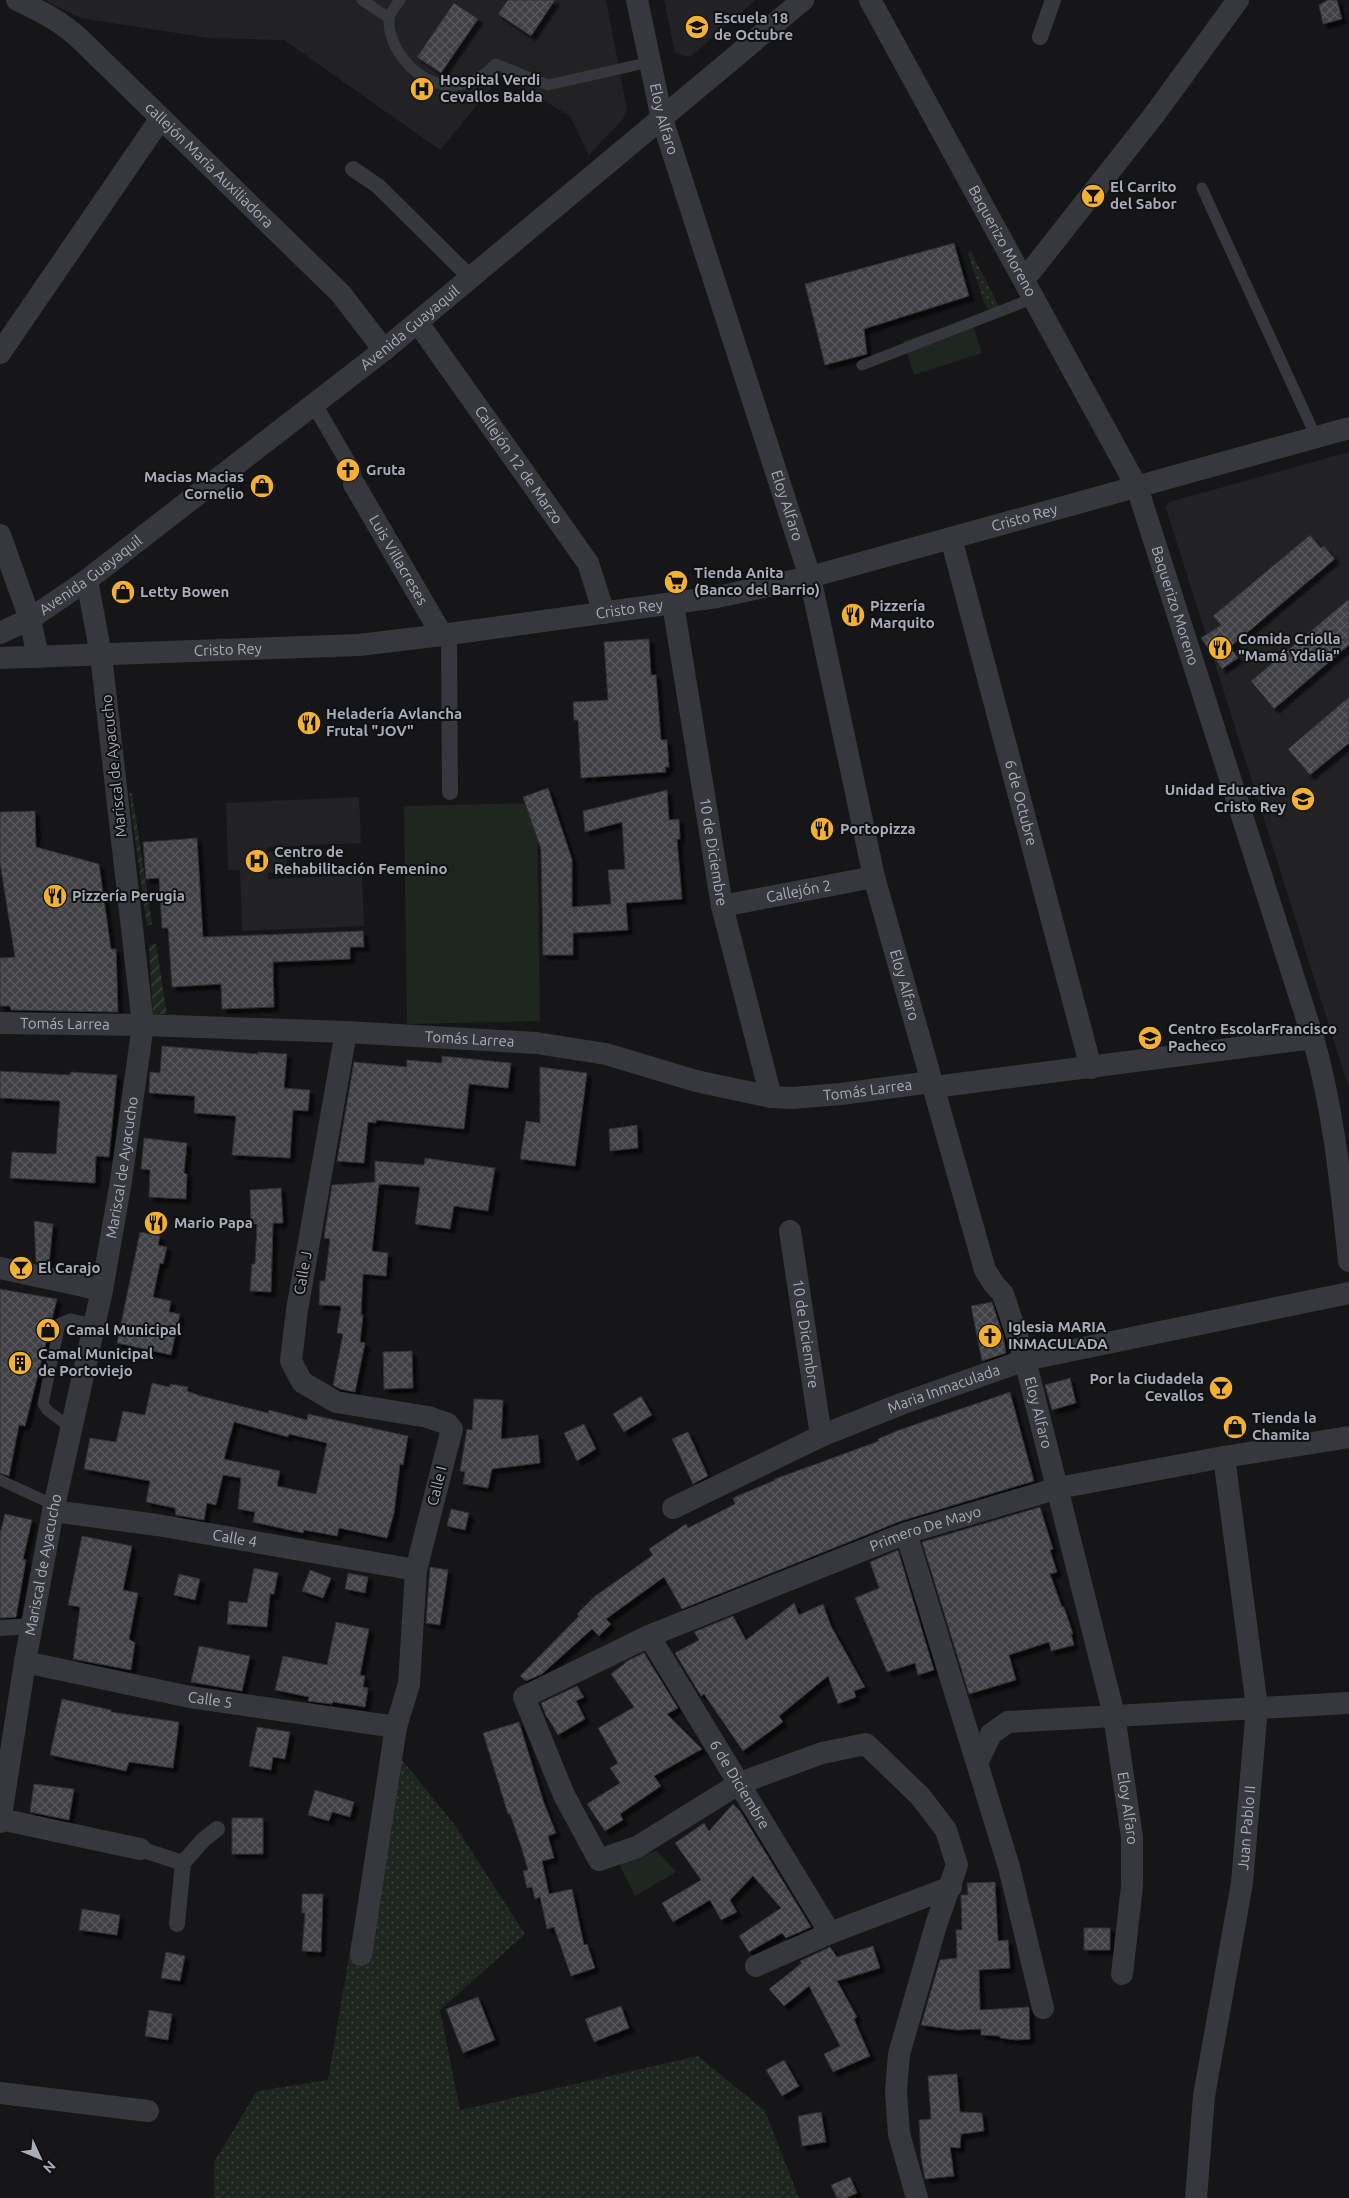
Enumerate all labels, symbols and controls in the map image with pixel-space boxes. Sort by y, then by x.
place label: Escuela 18 de Octubre [714,9,793,43]
school or university icon: Escuela 18 de Octubre [684,14,710,40]
place label: Hospital Verdi Cevallos Balda [440,71,543,105]
hospital icon: Hospital Verdi Cevallos Balda [409,76,435,102]
street label: Eloy Alfaro [647,82,682,157]
street label: callejón María Auxiliadora [142,99,277,231]
place label: El Carrito del Sabor [1110,178,1178,212]
street label: Baquerizo Moreno [965,182,1040,300]
bar icon: El Carrito del Sabor [1080,183,1106,209]
street label: Avenida Guayaquil [357,282,463,373]
street label: Callejón 12 de Marzo [471,402,567,527]
church icon: Gruta [335,457,361,483]
place label: Gruta [366,461,406,478]
place label: Macias Macias Cornelio [144,468,244,502]
street label: Eloy Alfaro [768,468,807,543]
shop icon: Macias Macias Cornelio [249,473,275,499]
street label: Cristo Rey [989,500,1059,535]
street label: Luis Villacreses [366,512,432,608]
street label: Avenida Guayaquil [36,531,145,618]
street label: Baquerizo Moreno [1148,544,1202,667]
place label: Tienda Anita (Banco del Barrio) [694,564,820,598]
supermarket icon: Tienda Anita (Banco del Barrio) [663,569,689,595]
shop icon: Letty Bowen [110,579,136,605]
place label: Letty Bowen [140,583,229,600]
street label: Cristo Rey [594,596,664,622]
place label: Pizzería Marquito [870,597,935,631]
restaurant icon: Pizzería Marquito [840,602,866,628]
place label: Comida Criolla "Mamá Ydalia" [1238,630,1341,664]
restaurant icon: Comida Criolla "Mamá Ydalia" [1207,635,1233,661]
street label: Cristo Rey [194,640,262,659]
street label: Mariscal de Ayacucho [98,694,129,838]
place label: Heladería Avlancha Frutal "JOV" [326,705,462,739]
restaurant icon: Heladería Avlancha Frutal "JOV" [296,710,322,736]
street label: 6 de Octubre [1002,758,1041,848]
place label: Unidad Educativa Cristo Rey [1165,781,1286,815]
school or university icon: Unidad Educativa Cristo Rey [1290,786,1316,812]
street label: 10 de Diciembre [697,796,731,907]
restaurant icon: Portopizza [809,816,835,842]
place label: Portopizza [840,820,916,837]
place label: Centro de Rehabilitación Femenino [274,843,448,877]
hospital icon: Centro de Rehabilitación Femenino [244,848,270,874]
street label: Callejón 2 [765,876,833,905]
restaurant icon: Pizzería Perugia [42,883,68,909]
place label: Pizzería Perugia [72,887,185,904]
street label: Eloy Alfaro [887,947,923,1023]
street label: Tomás Larrea [20,1014,110,1033]
place label: Centro EscolarFrancisco Pacheco [1168,1020,1337,1054]
school or university icon: Centro EscolarFrancisco Pacheco [1137,1025,1163,1051]
street label: Tomás Larrea [424,1028,515,1050]
street label: Tomás Larrea [822,1076,913,1103]
street label: Mariscal de Ayacucho [102,1095,141,1240]
restaurant icon: Mario Papa [143,1210,169,1236]
place label: Mario Papa [174,1214,253,1231]
street label: Calle J [290,1250,315,1296]
bar icon: El Carajo [8,1255,34,1281]
place label: El Carajo [38,1259,101,1276]
street label: 10 de Diciembre [789,1278,823,1389]
shop icon: Camal Municipal [35,1317,61,1343]
place label: Iglesia MARIA INMACULADA [1008,1318,1108,1352]
place label: Camal Municipal [66,1321,182,1338]
church icon: Iglesia MARIA INMACULADA [977,1323,1003,1349]
place label: Camal Municipal de Portoviejo [38,1345,154,1379]
building icon: Camal Municipal de Portoviejo [7,1350,33,1376]
street label: Maria Inmaculada [885,1361,1002,1417]
place label: Por la Ciudadela Cevallos [1089,1370,1204,1404]
street label: Eloy Alfaro [1022,1375,1056,1450]
bar icon: Por la Ciudadela Cevallos [1208,1375,1234,1401]
place label: Tienda la Chamita [1252,1409,1317,1443]
shop icon: Tienda la Chamita [1222,1414,1248,1440]
street label: Calle I [423,1464,450,1508]
street label: Mariscal de Ayacucho [21,1492,65,1637]
street label: Primero De Mayo [867,1502,983,1555]
street label: Calle 4 [211,1526,259,1550]
street label: Calle 5 [187,1688,234,1711]
street label: 6 de Diciembre [706,1737,774,1832]
street label: Eloy Alfaro [1114,1771,1141,1845]
street label: Juan Pablo II [1234,1785,1258,1871]
north arrow [15,2133,65,2183]
text: N [40,2158,59,2176]

